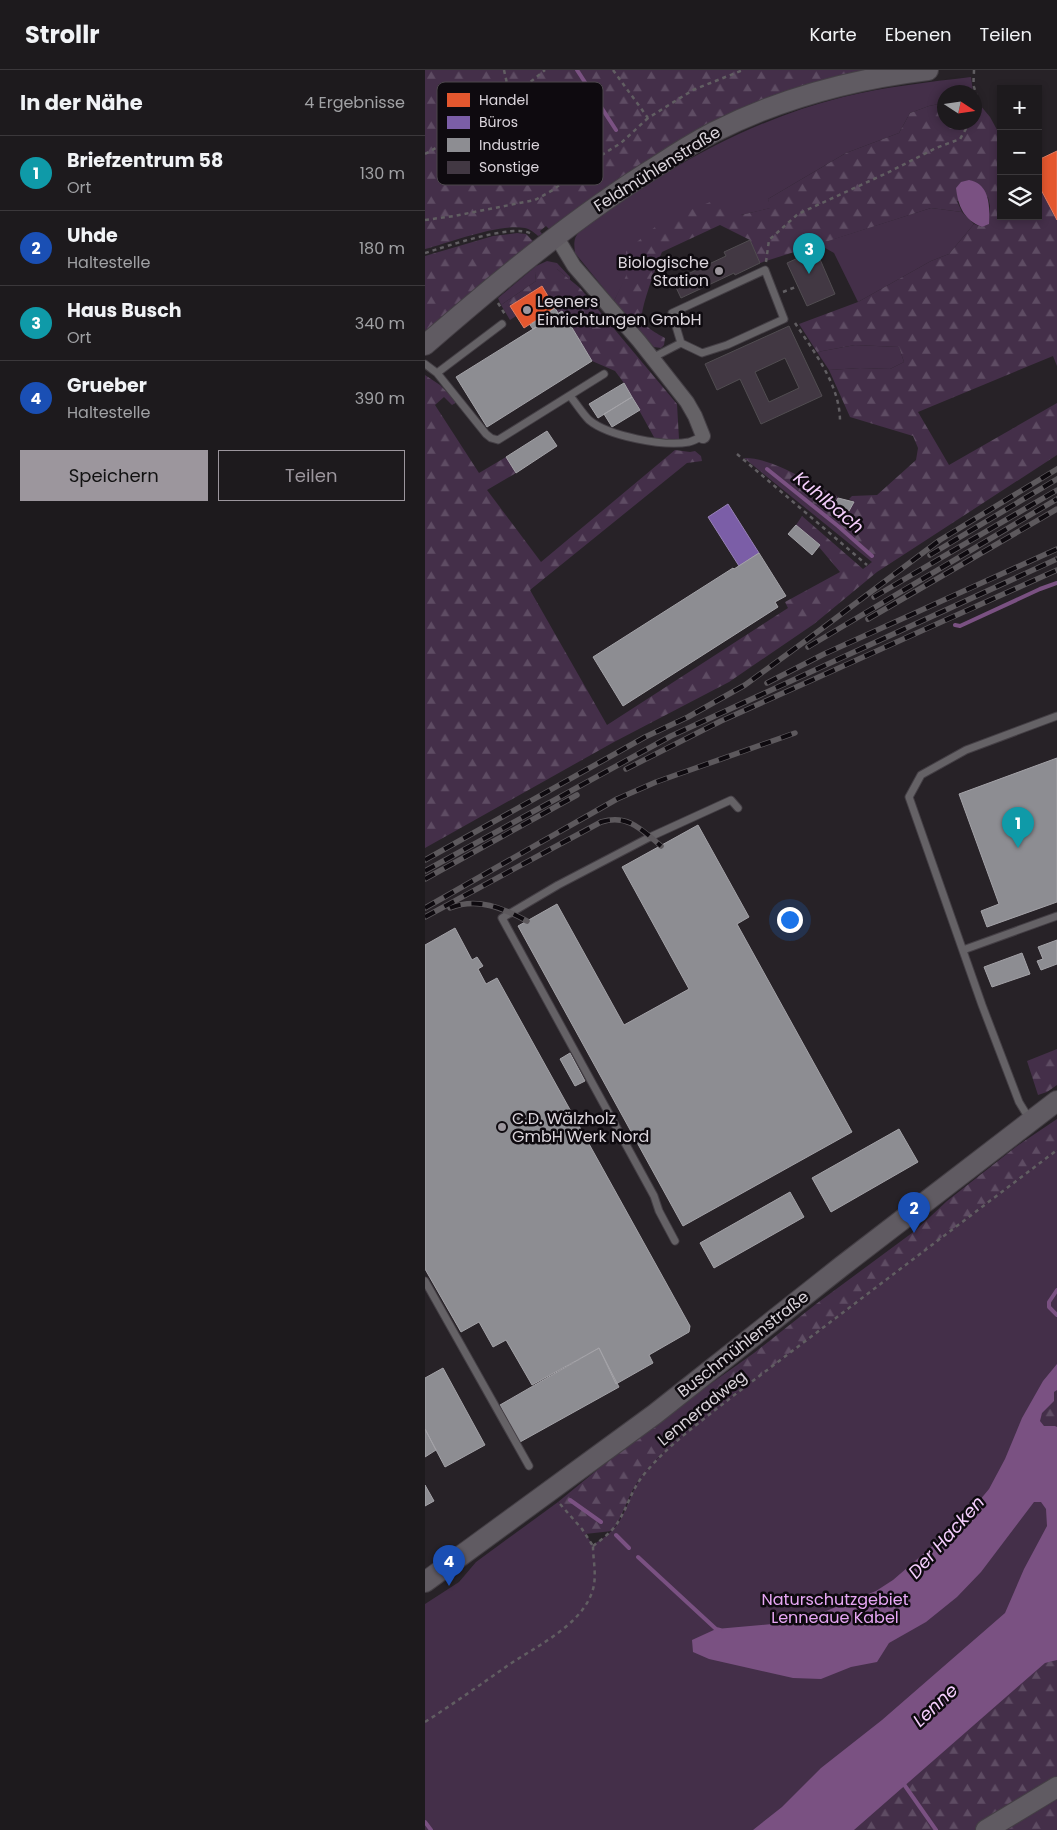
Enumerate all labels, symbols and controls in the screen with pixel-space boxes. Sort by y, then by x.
text: Strollr [25,18,100,51]
text: Karte [809,22,857,47]
text: Ebenen [885,22,952,47]
text: Teilen [980,22,1032,47]
legend [437,82,603,185]
north arrow [937,85,982,130]
map controls [997,85,1042,220]
button: + [997,85,1042,130]
text: In der Nähe [20,88,143,117]
text: Handel [479,90,529,110]
text: 4 Ergebnisse [304,91,405,114]
text: Büros [479,112,518,132]
street label: Feldmühlenstraße [589,121,725,217]
button: − [997,130,1042,175]
text: Industrie [479,135,540,155]
text: Briefzentrum 58 [67,147,223,174]
text: Sonstige [479,157,539,177]
text: 1 [33,162,39,185]
text: 130 m [360,162,405,185]
button: layers [997,175,1042,220]
text: Ort [67,176,91,199]
text: Uhde [67,222,118,249]
pin: 3 [793,233,825,274]
text: 2 [31,237,41,260]
text: 180 m [359,237,405,260]
text: Haltestelle [67,251,150,274]
place label: Biologische Station [618,251,709,292]
marker: Biologische Station [713,265,725,277]
place label: Leeners Einrichtungen GmbH [537,290,702,331]
text: Haus Busch [67,297,181,324]
marker: Leeners Einrichtungen GmbH [521,304,533,316]
text: 3 [31,312,41,335]
text: 340 m [355,312,405,335]
text: Ort [67,326,91,349]
text: Grueber [67,372,147,399]
text: 4 [31,387,41,410]
text: 390 m [355,387,405,410]
text: Haltestelle [67,401,150,424]
button: Speichern [20,450,208,501]
button: Teilen [218,450,405,501]
water label: Kuhlbach [788,465,870,539]
pin: 1 [1002,807,1034,848]
your location [777,907,803,933]
place label: C.D. Wälzholz GmbH Werk Nord [512,1107,649,1148]
marker: C.D. Wälzholz GmbH Werk Nord [496,1121,508,1133]
pin: 2 [898,1192,930,1233]
street label: Buschmühlenstraße [672,1285,814,1403]
street label: Lenneradweg [653,1365,751,1451]
water label: Der Hacken [902,1490,990,1584]
pin: 4 [433,1545,465,1586]
park label: Naturschutzgebiet Lenneaue Kabel [762,1588,909,1629]
water label: Lenne [907,1678,963,1732]

